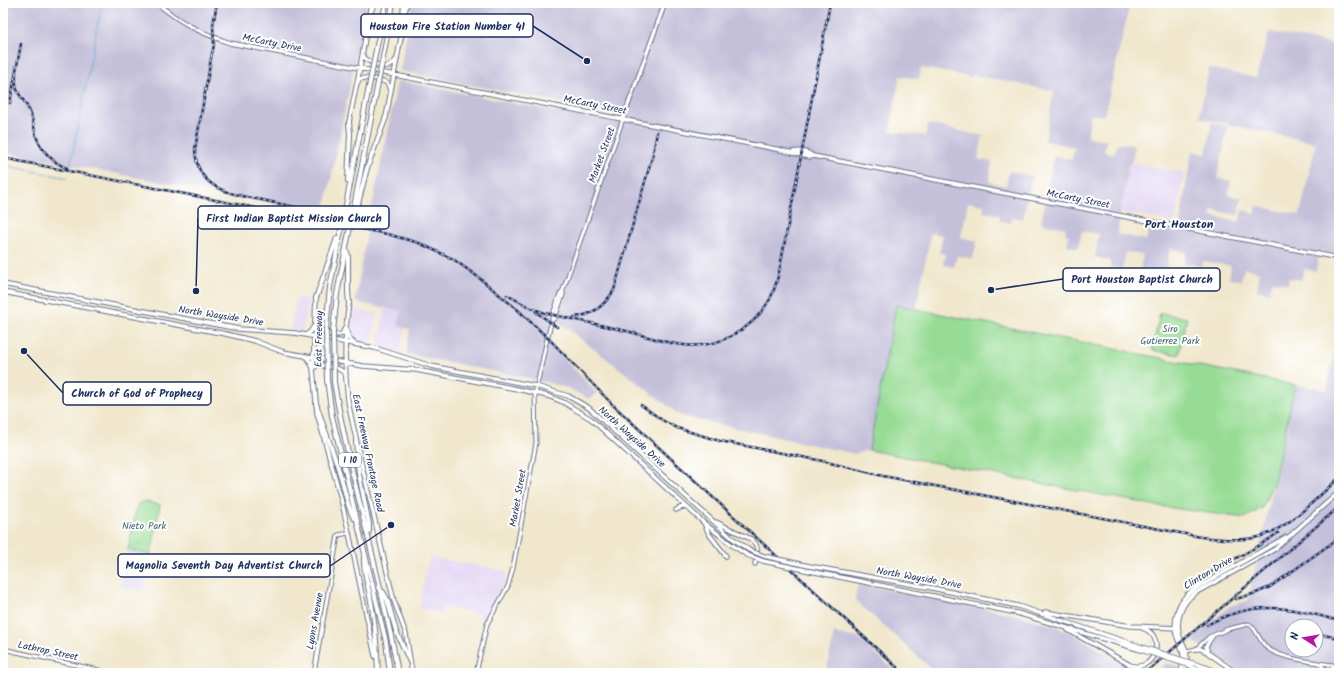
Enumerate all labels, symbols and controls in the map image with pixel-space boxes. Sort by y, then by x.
callout: Houston Fire Station Number 41 [361,14,533,37]
text: Houston Fire Station Number 41 [369,18,525,36]
street label: McCarty Drive [241,29,303,57]
street label: McCarty Street [562,91,628,119]
street label: Market Street [585,125,620,185]
street label: McCarty Street [1045,185,1111,213]
callout: First Indian Baptist Mission Church [198,206,389,229]
text: First Indian Baptist Mission Church [206,210,382,228]
district label: Port Houston [1145,215,1214,234]
callout: Port Houston Baptist Church [1063,268,1220,291]
text: Port Houston Baptist Church [1071,271,1213,289]
street label: North Wayside Drive [177,301,265,331]
street label: East Freeway [311,310,327,367]
park label: Siro Gutierrez Park [1140,321,1200,349]
callout: Church of God of Prophecy [63,382,211,405]
text: Church of God of Prophecy [71,385,203,403]
street label: East Freeway Frontage Road [348,392,389,515]
street label: North Wayside Drive [595,402,670,472]
road number: I 10 [339,453,361,467]
street label: Market Street [505,468,531,528]
park label: Nieto Park [122,518,166,534]
street label: Clinton Drive [1180,552,1236,594]
callout: Magnolia Seventh Day Adventist Church [118,554,330,577]
text: Magnolia Seventh Day Adventist Church [126,557,322,575]
street label: North Wayside Drive [875,563,963,593]
street label: Lyons Avenue [302,591,328,651]
north arrow [1284,618,1324,658]
text: N [1286,631,1305,641]
street label: Lathrop Street [16,637,80,665]

